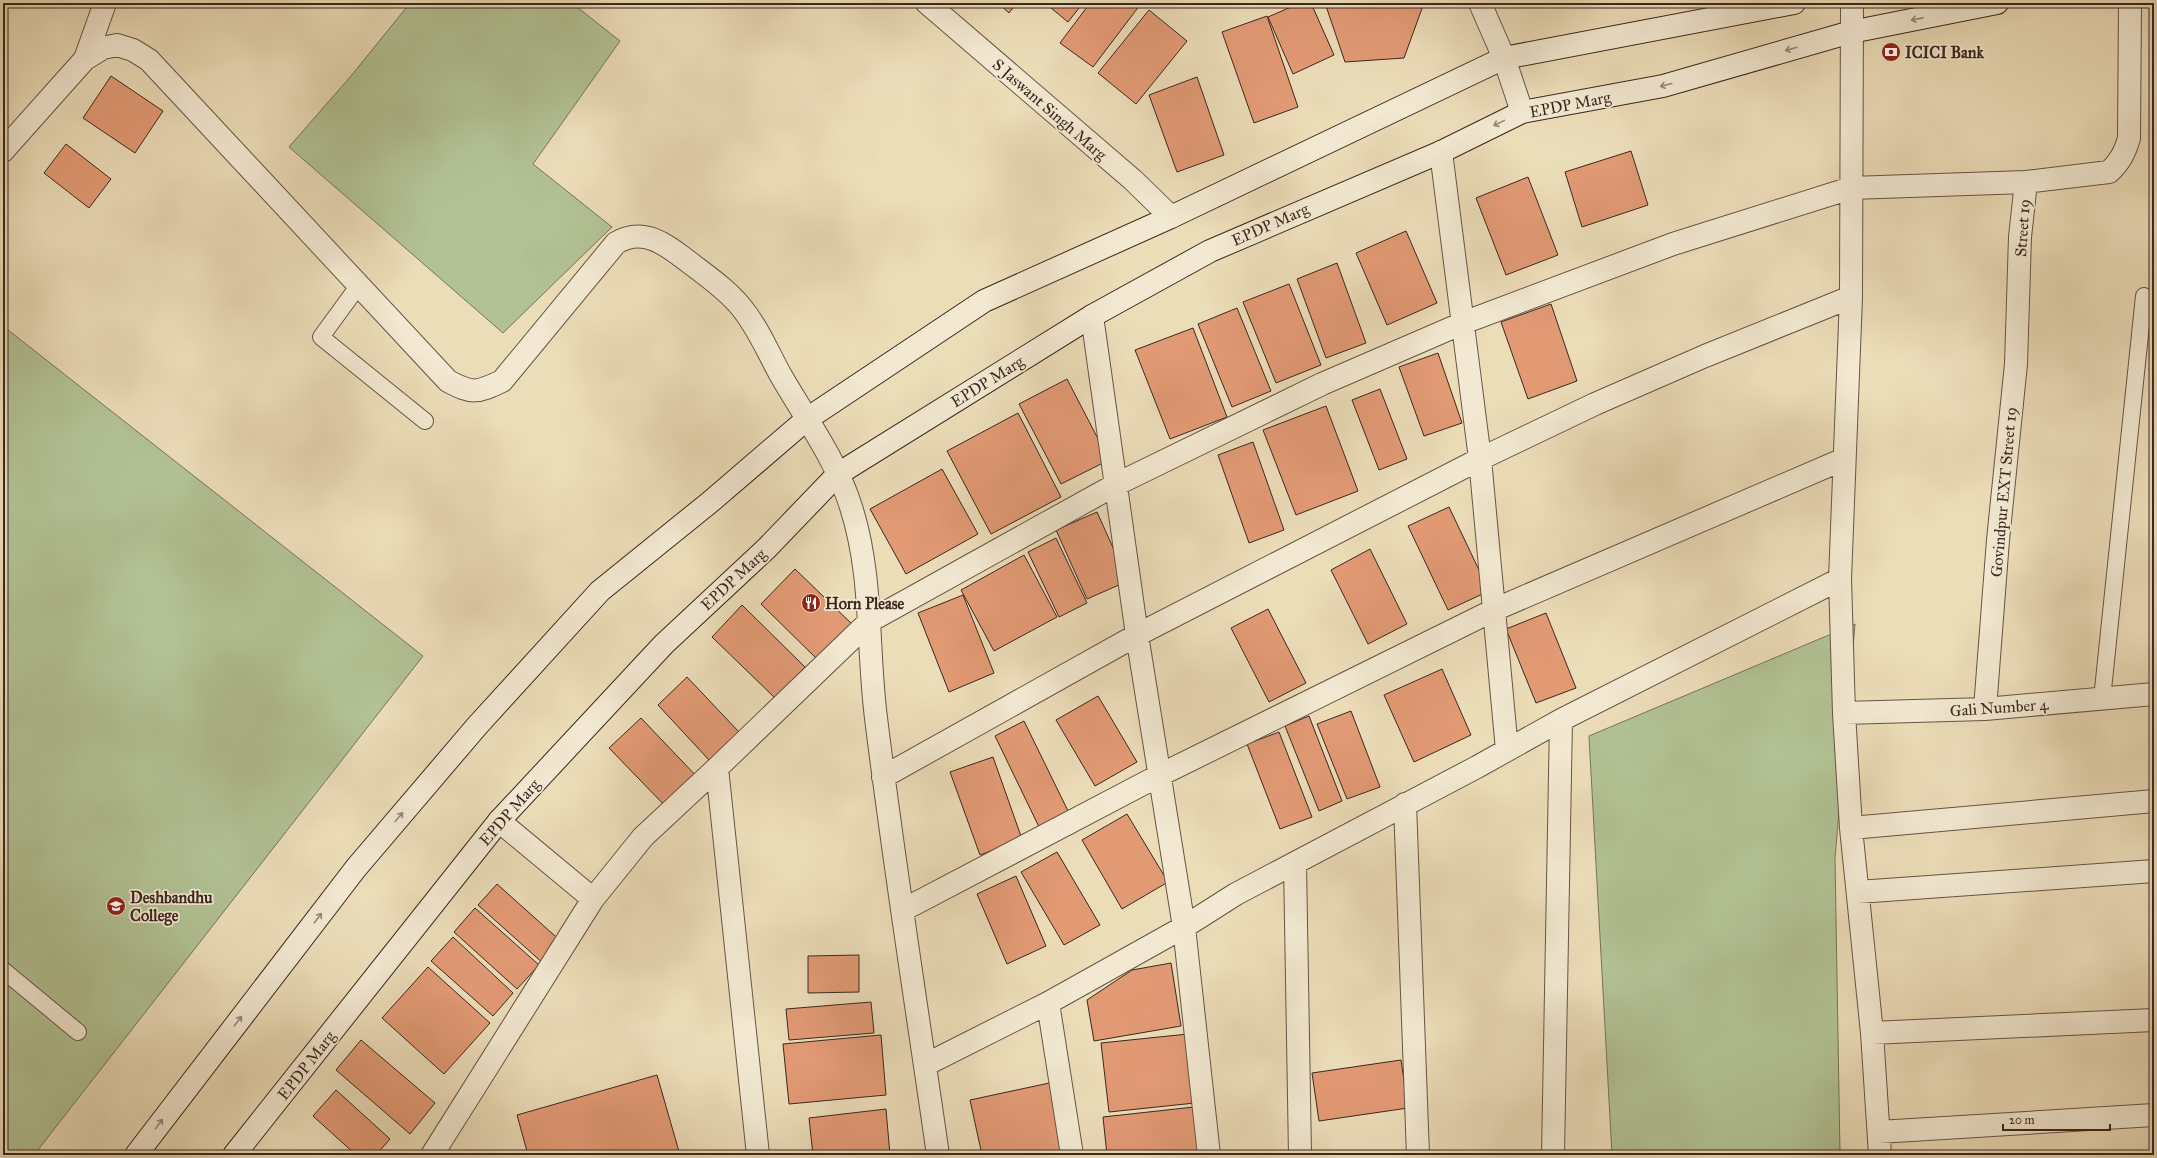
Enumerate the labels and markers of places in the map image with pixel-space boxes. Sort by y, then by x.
bank icon: ICICI Bank [1880,41,1902,63]
place label: ICICI Bank [1905,43,1984,62]
restaurant icon: Horn Please [800,592,822,614]
place label: Horn Please [825,594,905,613]
place label: Deshbandhu College [130,888,213,926]
school or university icon: Deshbandhu College [105,895,127,917]

